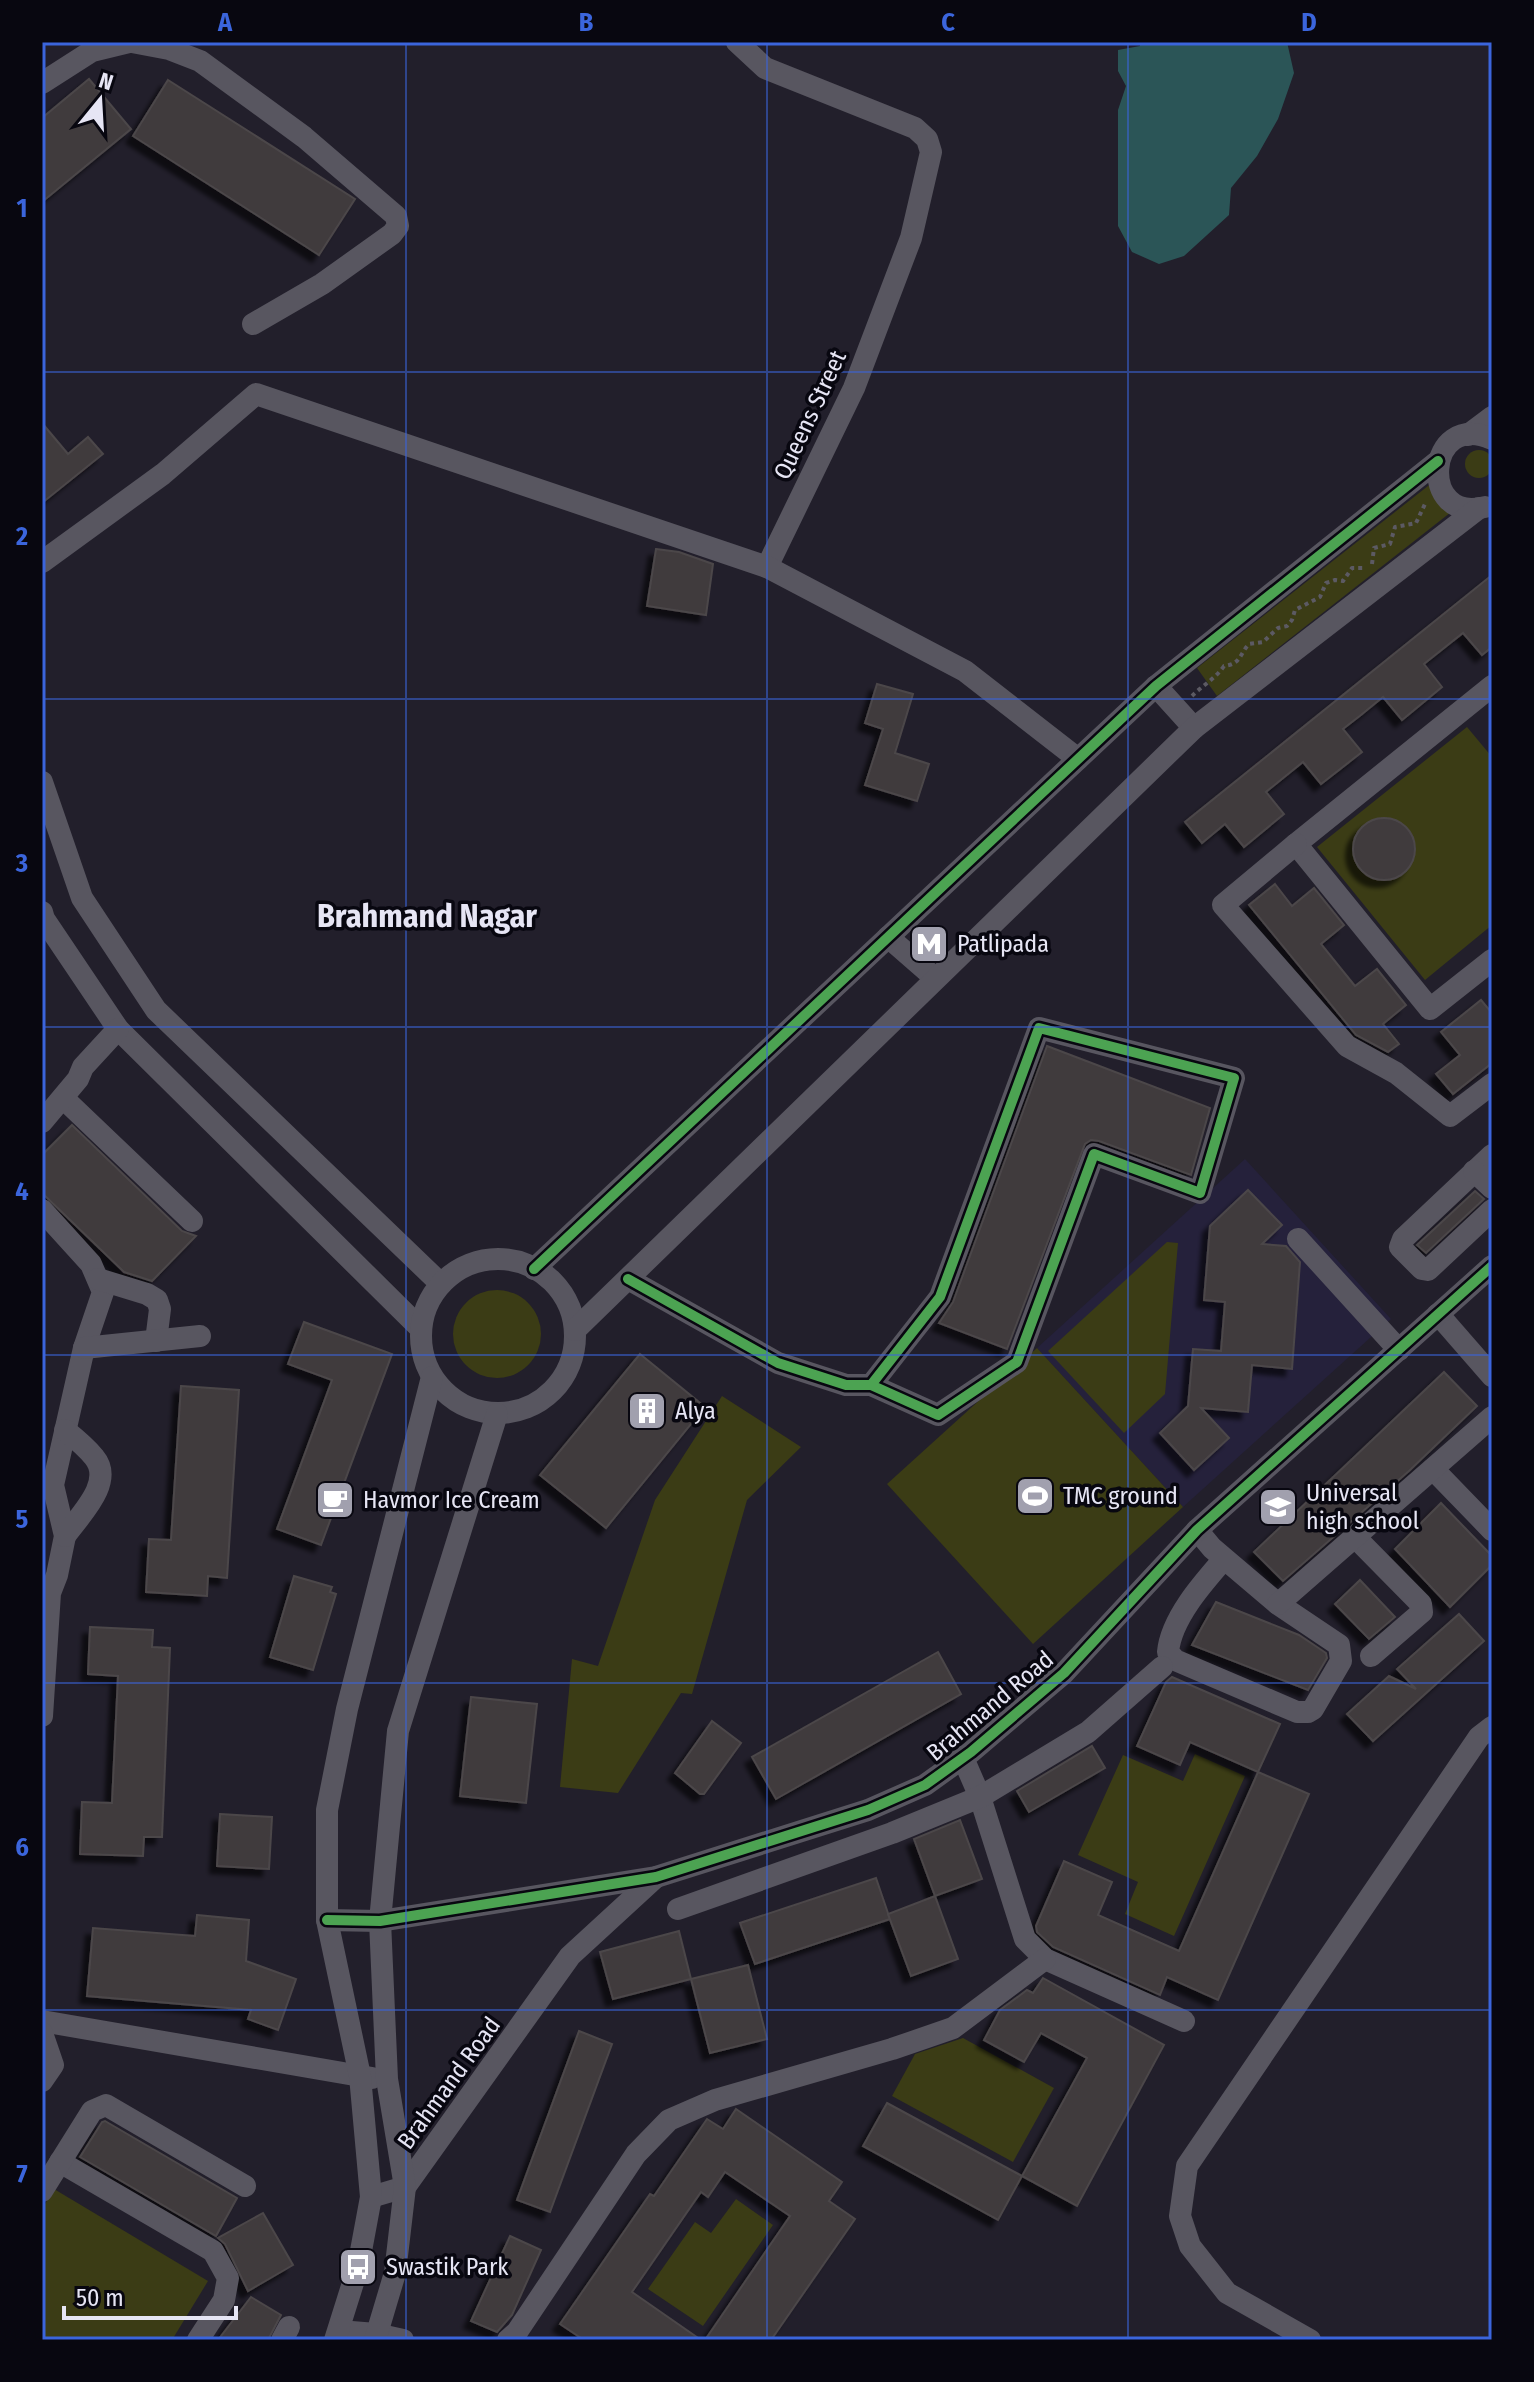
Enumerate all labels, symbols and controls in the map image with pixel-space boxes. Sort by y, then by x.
text: A [217,7,233,38]
text: B [579,7,594,38]
text: C [941,7,955,38]
text: D [1301,7,1317,38]
north arrow [60,60,140,140]
text: N [96,67,116,96]
text: 1 [17,193,28,224]
street label: Queens Street [768,346,852,484]
text: 2 [15,521,28,552]
text: 3 [15,848,28,879]
district label: Brahmand Nagar [317,897,537,935]
metro station icon: Patlipada [908,923,950,965]
place label: Patlipada [957,930,1049,958]
text: 4 [15,1176,29,1207]
building icon: Alya [626,1390,668,1432]
place label: Alya [675,1397,716,1425]
sports icon: TMC ground [1014,1475,1056,1517]
cafe icon: Havmor Ice Cream [314,1479,356,1521]
place label: Universal high school [1306,1479,1419,1535]
place label: TMC ground [1063,1482,1178,1510]
place label: Havmor Ice Cream [363,1486,540,1514]
school or university icon: Universal high school [1257,1486,1299,1528]
text: 5 [16,1504,29,1535]
street label: Brahmand Road [921,1645,1059,1767]
text: 6 [15,1832,29,1863]
street label: Brahmand Road [392,2012,506,2154]
text: 7 [16,2159,28,2190]
bus stop icon: Swastik Park [337,2246,379,2288]
place label: Swastik Park [386,2253,509,2281]
scale bar [64,2270,236,2320]
text: 50 m [76,2284,124,2312]

